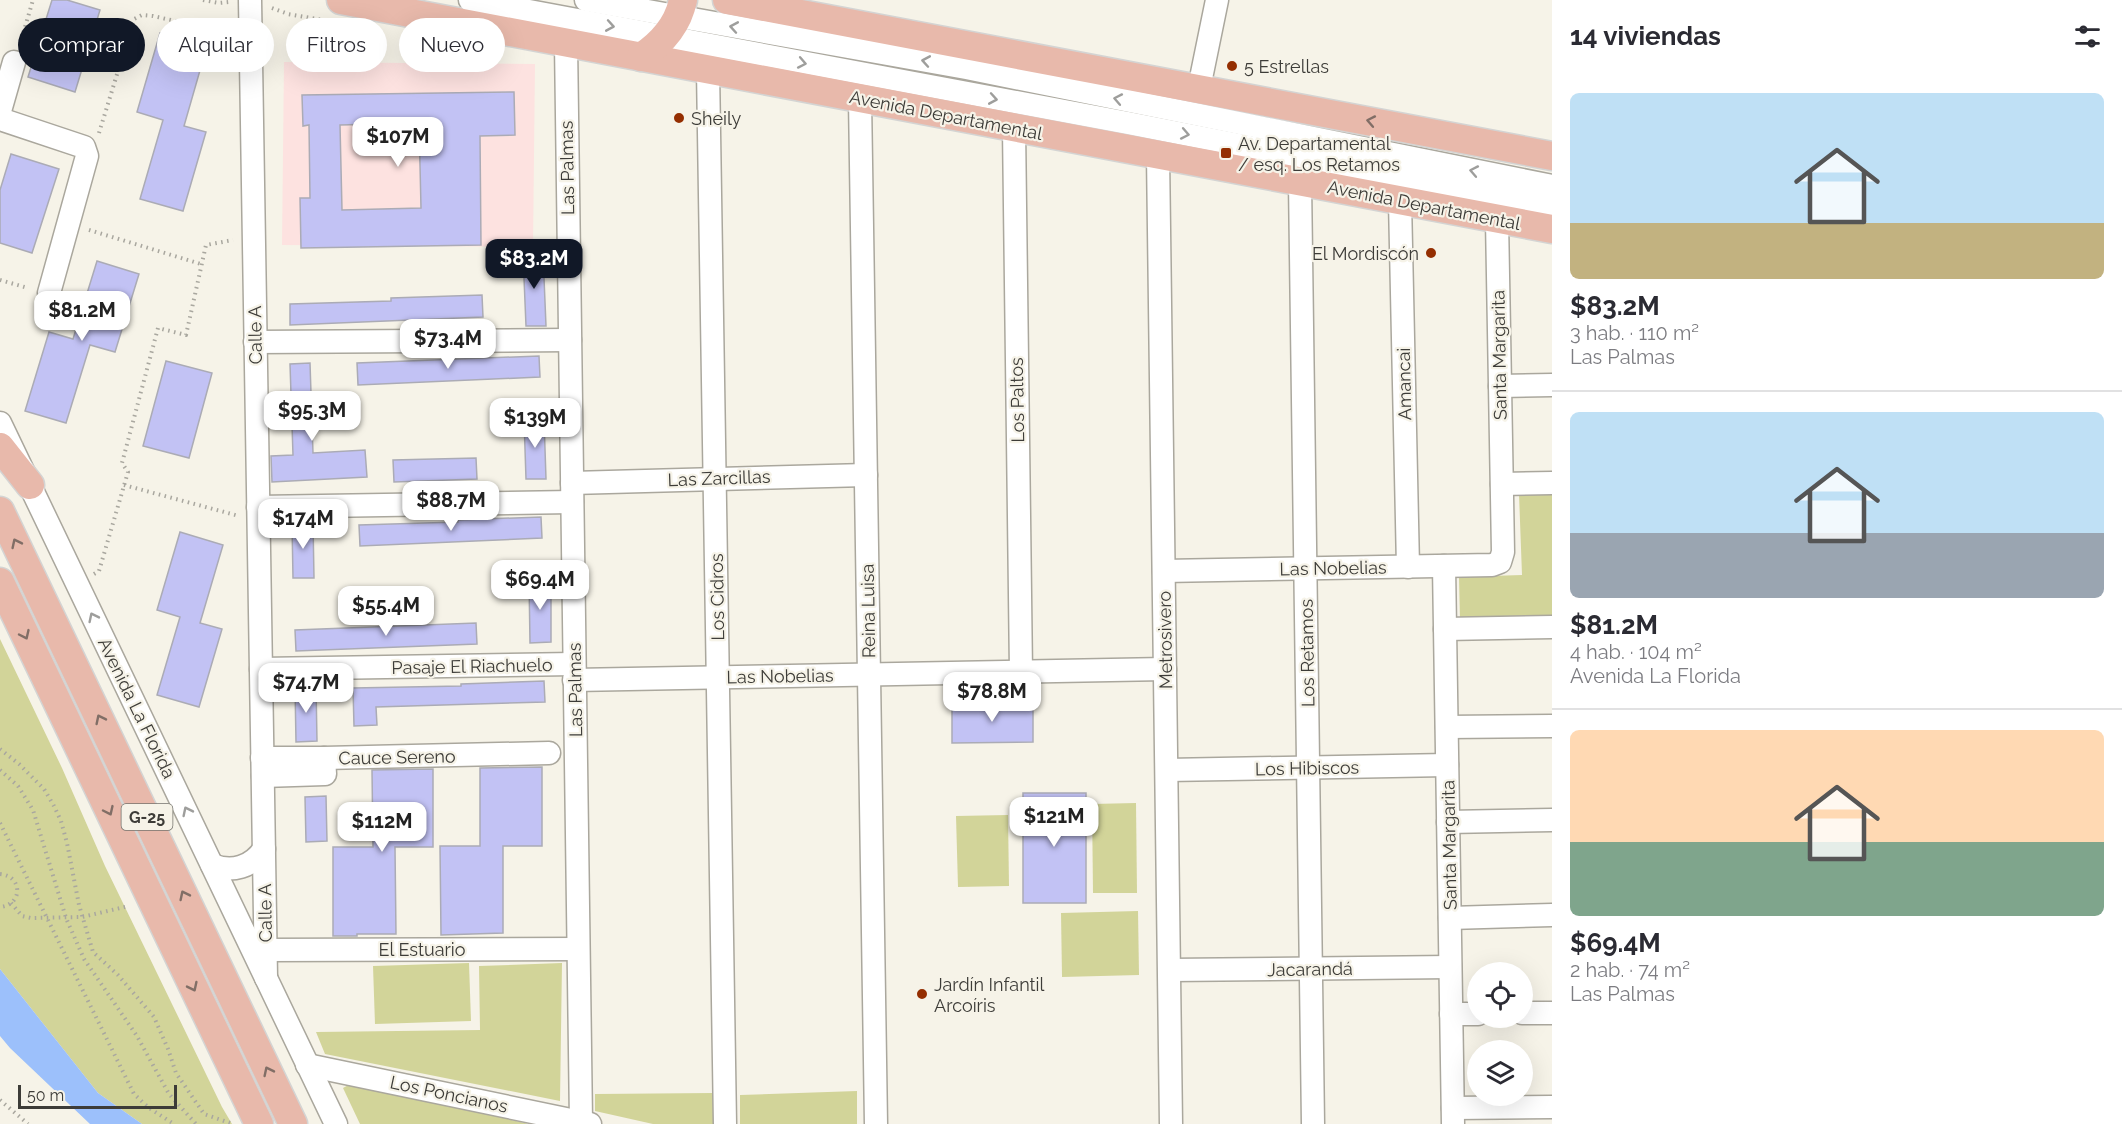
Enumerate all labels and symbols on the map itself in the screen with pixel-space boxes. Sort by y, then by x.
one-way arrow [605,19,615,32]
one-way arrow [730,21,740,34]
one-way arrow [922,55,932,68]
one-way arrow [796,56,806,69]
place label: 5 Estrellas [1244,56,1329,77]
marker: 5 Estrellas [1225,59,1239,73]
street label: Avenida Departamental [848,86,1044,144]
one-way arrow [988,92,998,105]
one-way arrow [1113,93,1123,106]
place label: Sheily [691,108,742,129]
marker: Sheily [672,111,686,125]
one-way arrow [1366,115,1376,128]
pin: $107M [356,117,440,168]
street label: Las Palmas [556,120,578,215]
one-way arrow [1180,127,1190,140]
place label: Av. Departamental / esq. Los Retamos [1238,133,1400,175]
marker: Av. Departamental / esq. Los Retamos [1219,146,1233,160]
one-way arrow [1469,165,1479,178]
street label: Avenida Departamental [1326,176,1522,234]
pin: $83.2M [485,239,583,290]
place label: El Mordiscón [1312,243,1419,264]
marker: El Mordiscón [1424,246,1438,260]
street label: Santa Margarita [1487,290,1511,420]
pin: $81.2M [33,291,131,342]
street label: Calle A [244,305,266,365]
pin: $73.4M [399,319,497,370]
street label: Amancai [1393,348,1415,420]
street label: Los Paltos [1006,357,1028,443]
pin: $95.3M [263,391,361,442]
pin: $139M [493,398,577,449]
street label: Las Zarcillas [667,466,771,490]
pin: $88.7M [402,481,500,532]
pin: $174M [261,499,345,550]
one-way arrow [11,539,23,550]
street label: Los Cidros [706,553,728,641]
street label: Las Nobelias [1279,557,1387,579]
pin: $69.4M [491,560,589,611]
street label: Reina Luisa [857,564,879,658]
pin: $55.4M [337,586,435,637]
street label: Metrosivero [1154,590,1176,689]
street label: Los Retamos [1296,599,1318,707]
one-way arrow [88,612,100,623]
one-way arrow [18,628,30,639]
street label: Avenida La Florida [94,634,180,782]
street label: Las Palmas [564,642,586,737]
street label: Pasaje El Riachuelo [391,654,553,678]
pin: $74.7M [257,663,355,714]
street label: Las Nobelias [726,665,834,687]
pin: $78.8M [943,672,1041,723]
one-way arrow [96,715,108,726]
street label: Cauce Sereno [338,745,456,769]
street label: Los Hibiscos [1255,757,1360,779]
street label: Santa Margarita [1437,780,1461,910]
pin: $121M [1012,797,1096,848]
pin: $112M [340,802,424,853]
road number: G-25 [122,804,172,830]
one-way arrow [101,805,113,816]
one-way arrow [182,807,194,818]
street label: Calle A [254,883,276,943]
one-way arrow [180,891,192,902]
street label: El Estuario [378,939,466,960]
street label: Jacarandá [1267,958,1353,980]
place label: Jardín Infantil Arcoíris [934,974,1045,1016]
one-way arrow [185,980,197,991]
marker: Jardín Infantil Arcoíris [915,987,929,1001]
one-way arrow [264,1067,276,1078]
street label: Los Poncianos [388,1071,510,1117]
scale bar [18,1082,177,1110]

